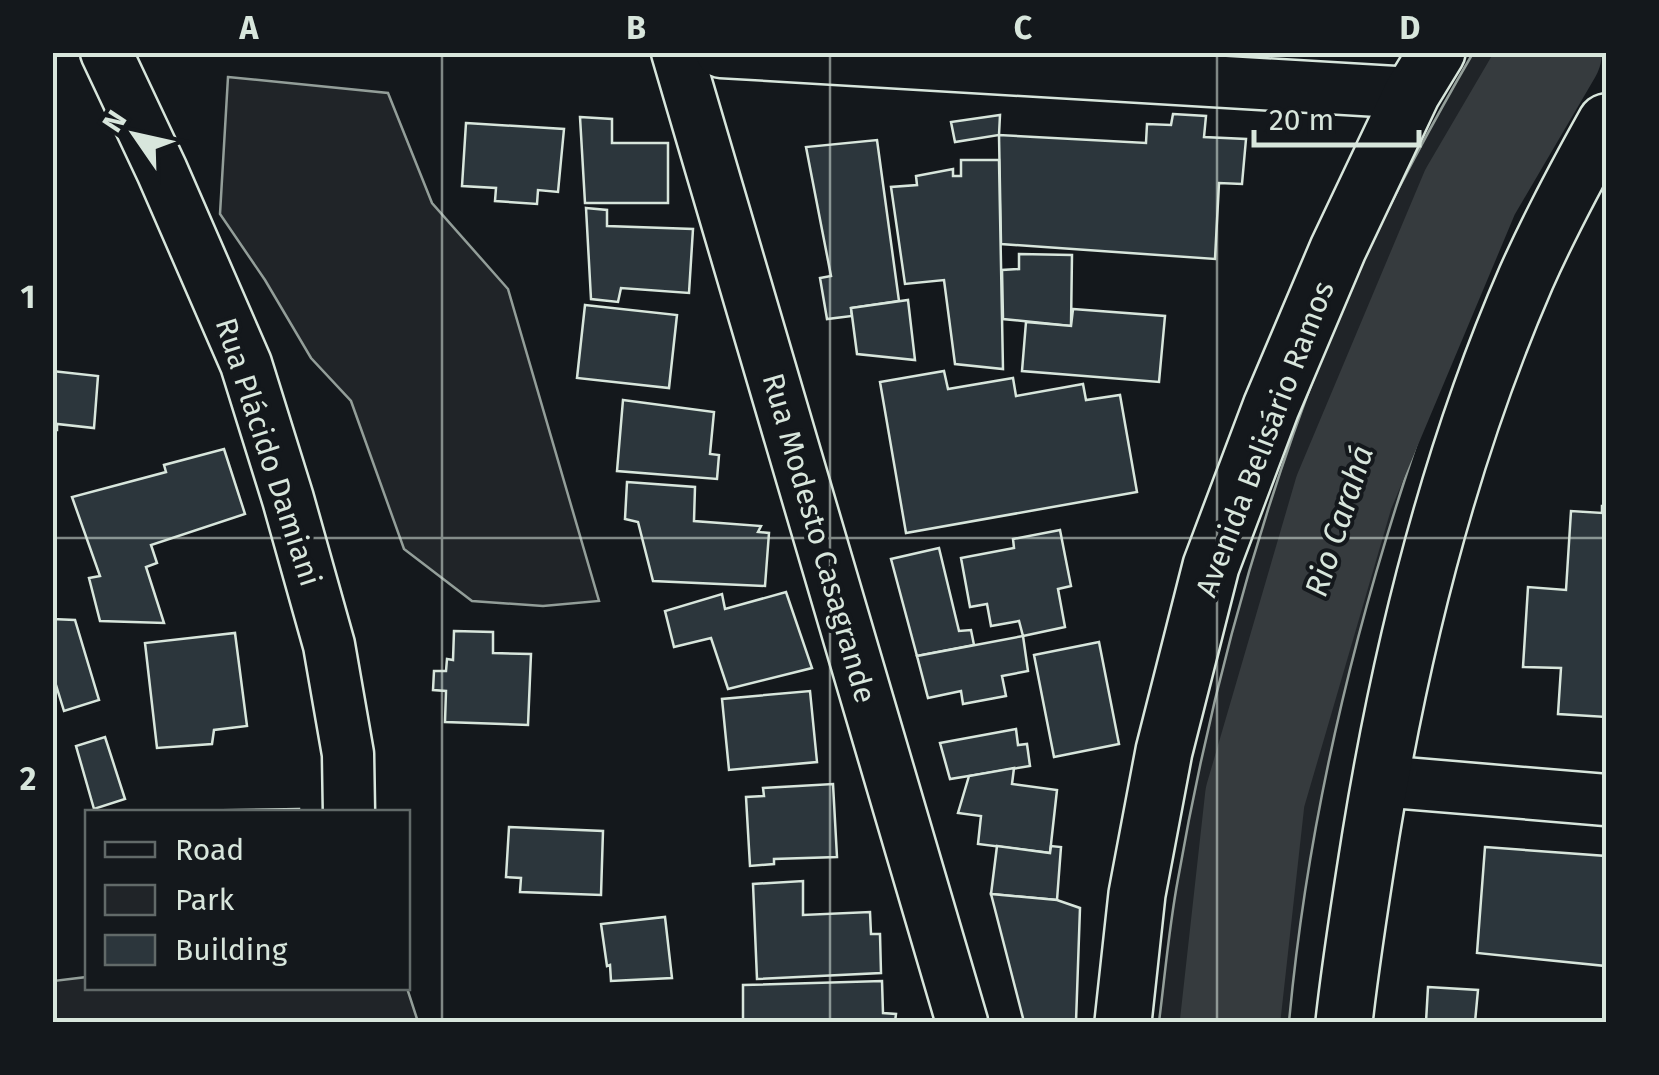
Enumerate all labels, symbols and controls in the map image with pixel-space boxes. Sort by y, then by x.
text: A [239,9,260,47]
text: B [626,9,646,47]
text: C [1014,9,1033,47]
text: D [1400,9,1420,47]
north arrow [85,85,185,185]
scale bar [1254,85,1419,147]
text: 20 m [1269,102,1334,138]
text: N [96,104,134,138]
street label: Avenida Belisário Ramos [1188,276,1342,602]
text: 1 [21,278,35,316]
street label: Rua Plácido Damiani [208,313,328,591]
street label: Rua Modesto Casagrande [755,369,883,707]
water label: Rio Carahá [1297,441,1381,601]
text: 2 [20,760,36,798]
legend [85,810,410,990]
text: Road [175,832,244,868]
text: Park [175,882,235,918]
text: Building [175,932,288,968]

